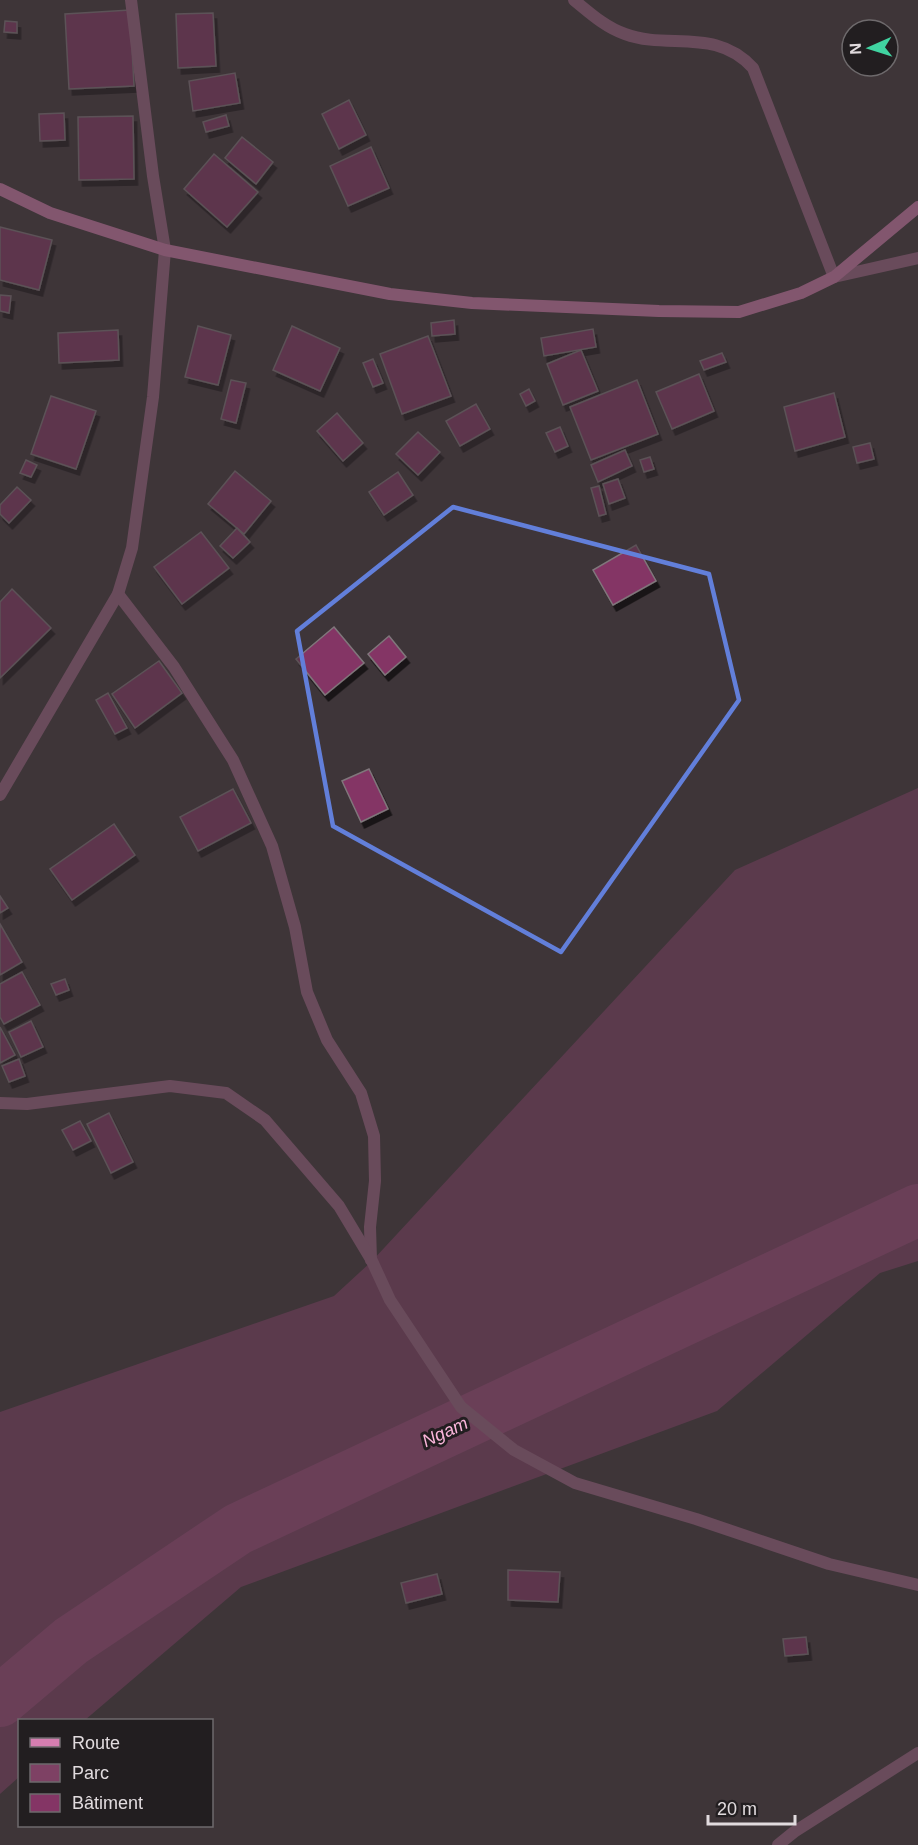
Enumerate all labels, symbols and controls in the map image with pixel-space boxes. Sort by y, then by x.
north arrow [840,18,900,78]
text: N [847,43,864,55]
water label: Ngam [419,1413,471,1451]
legend [18,1719,213,1827]
text: Route [72,1733,120,1753]
text: Parc [72,1763,109,1783]
scale bar [708,1788,795,1826]
text: Bâtiment [72,1793,143,1813]
text: 20 m [717,1799,757,1819]

